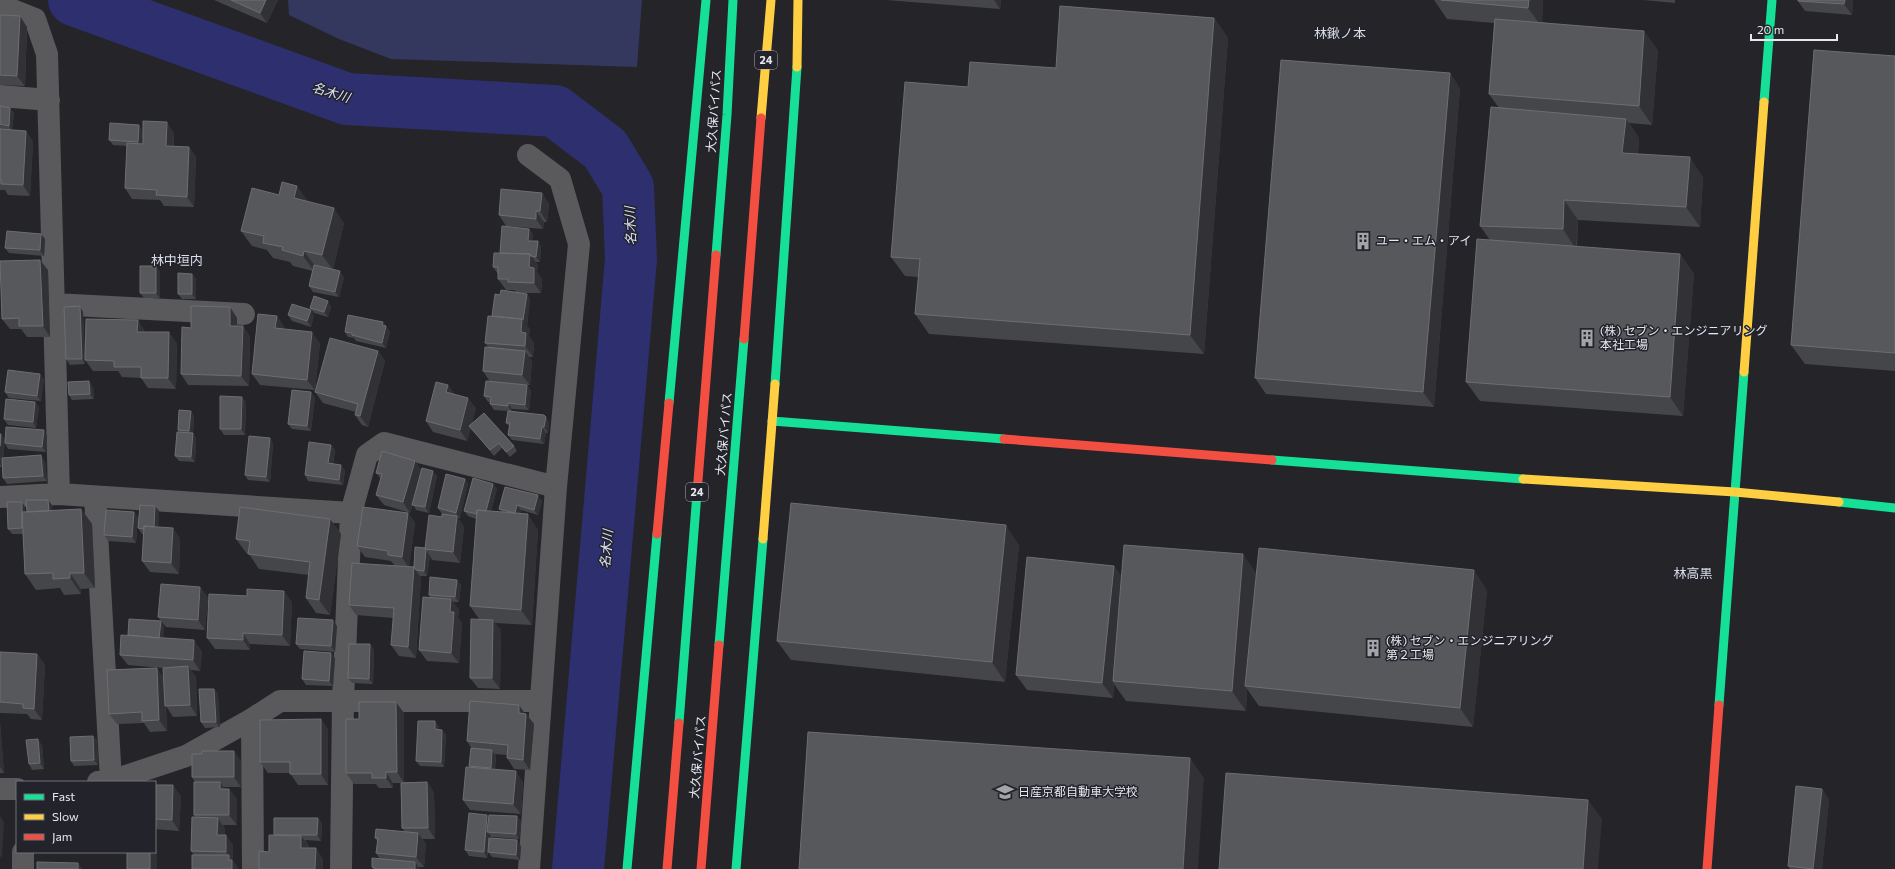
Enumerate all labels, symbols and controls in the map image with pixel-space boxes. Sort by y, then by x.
scale bar [1751,16,1837,42]
text: 20 m [1757,22,1784,36]
district label: 林鍬ノ本 [1314,25,1366,41]
road number: 24 [755,51,777,69]
street label: 大久保バイパス [703,69,723,153]
water label: 名木川 [310,79,354,106]
water label: 名木川 [621,204,639,246]
building icon: ユー・エム・アイ [1353,231,1373,251]
place label: ユー・エム・アイ [1376,233,1471,247]
district label: 林中垣内 [151,252,203,268]
place label: (株) セブン・エンジニアリング 本社工場 [1600,323,1768,351]
building icon: (株) セブン・エンジニアリング 本社工場 [1577,328,1597,348]
street label: 大久保バイパス [712,392,734,476]
road number: 24 [686,483,708,501]
water label: 名木川 [596,527,616,569]
district label: 林高黒 [1673,565,1713,581]
place label: (株) セブン・エンジニアリング 第２工場 [1386,633,1554,661]
building icon: (株) セブン・エンジニアリング 第２工場 [1363,638,1383,658]
street label: 大久保バイパス [686,715,708,799]
legend [16,781,156,853]
school or university icon: 日産京都自動車大学校 [995,782,1015,802]
place label: 日産京都自動車大学校 [1018,784,1138,798]
text: Fast [52,789,75,803]
text: Slow [52,809,79,823]
text: Jam [52,829,72,844]

